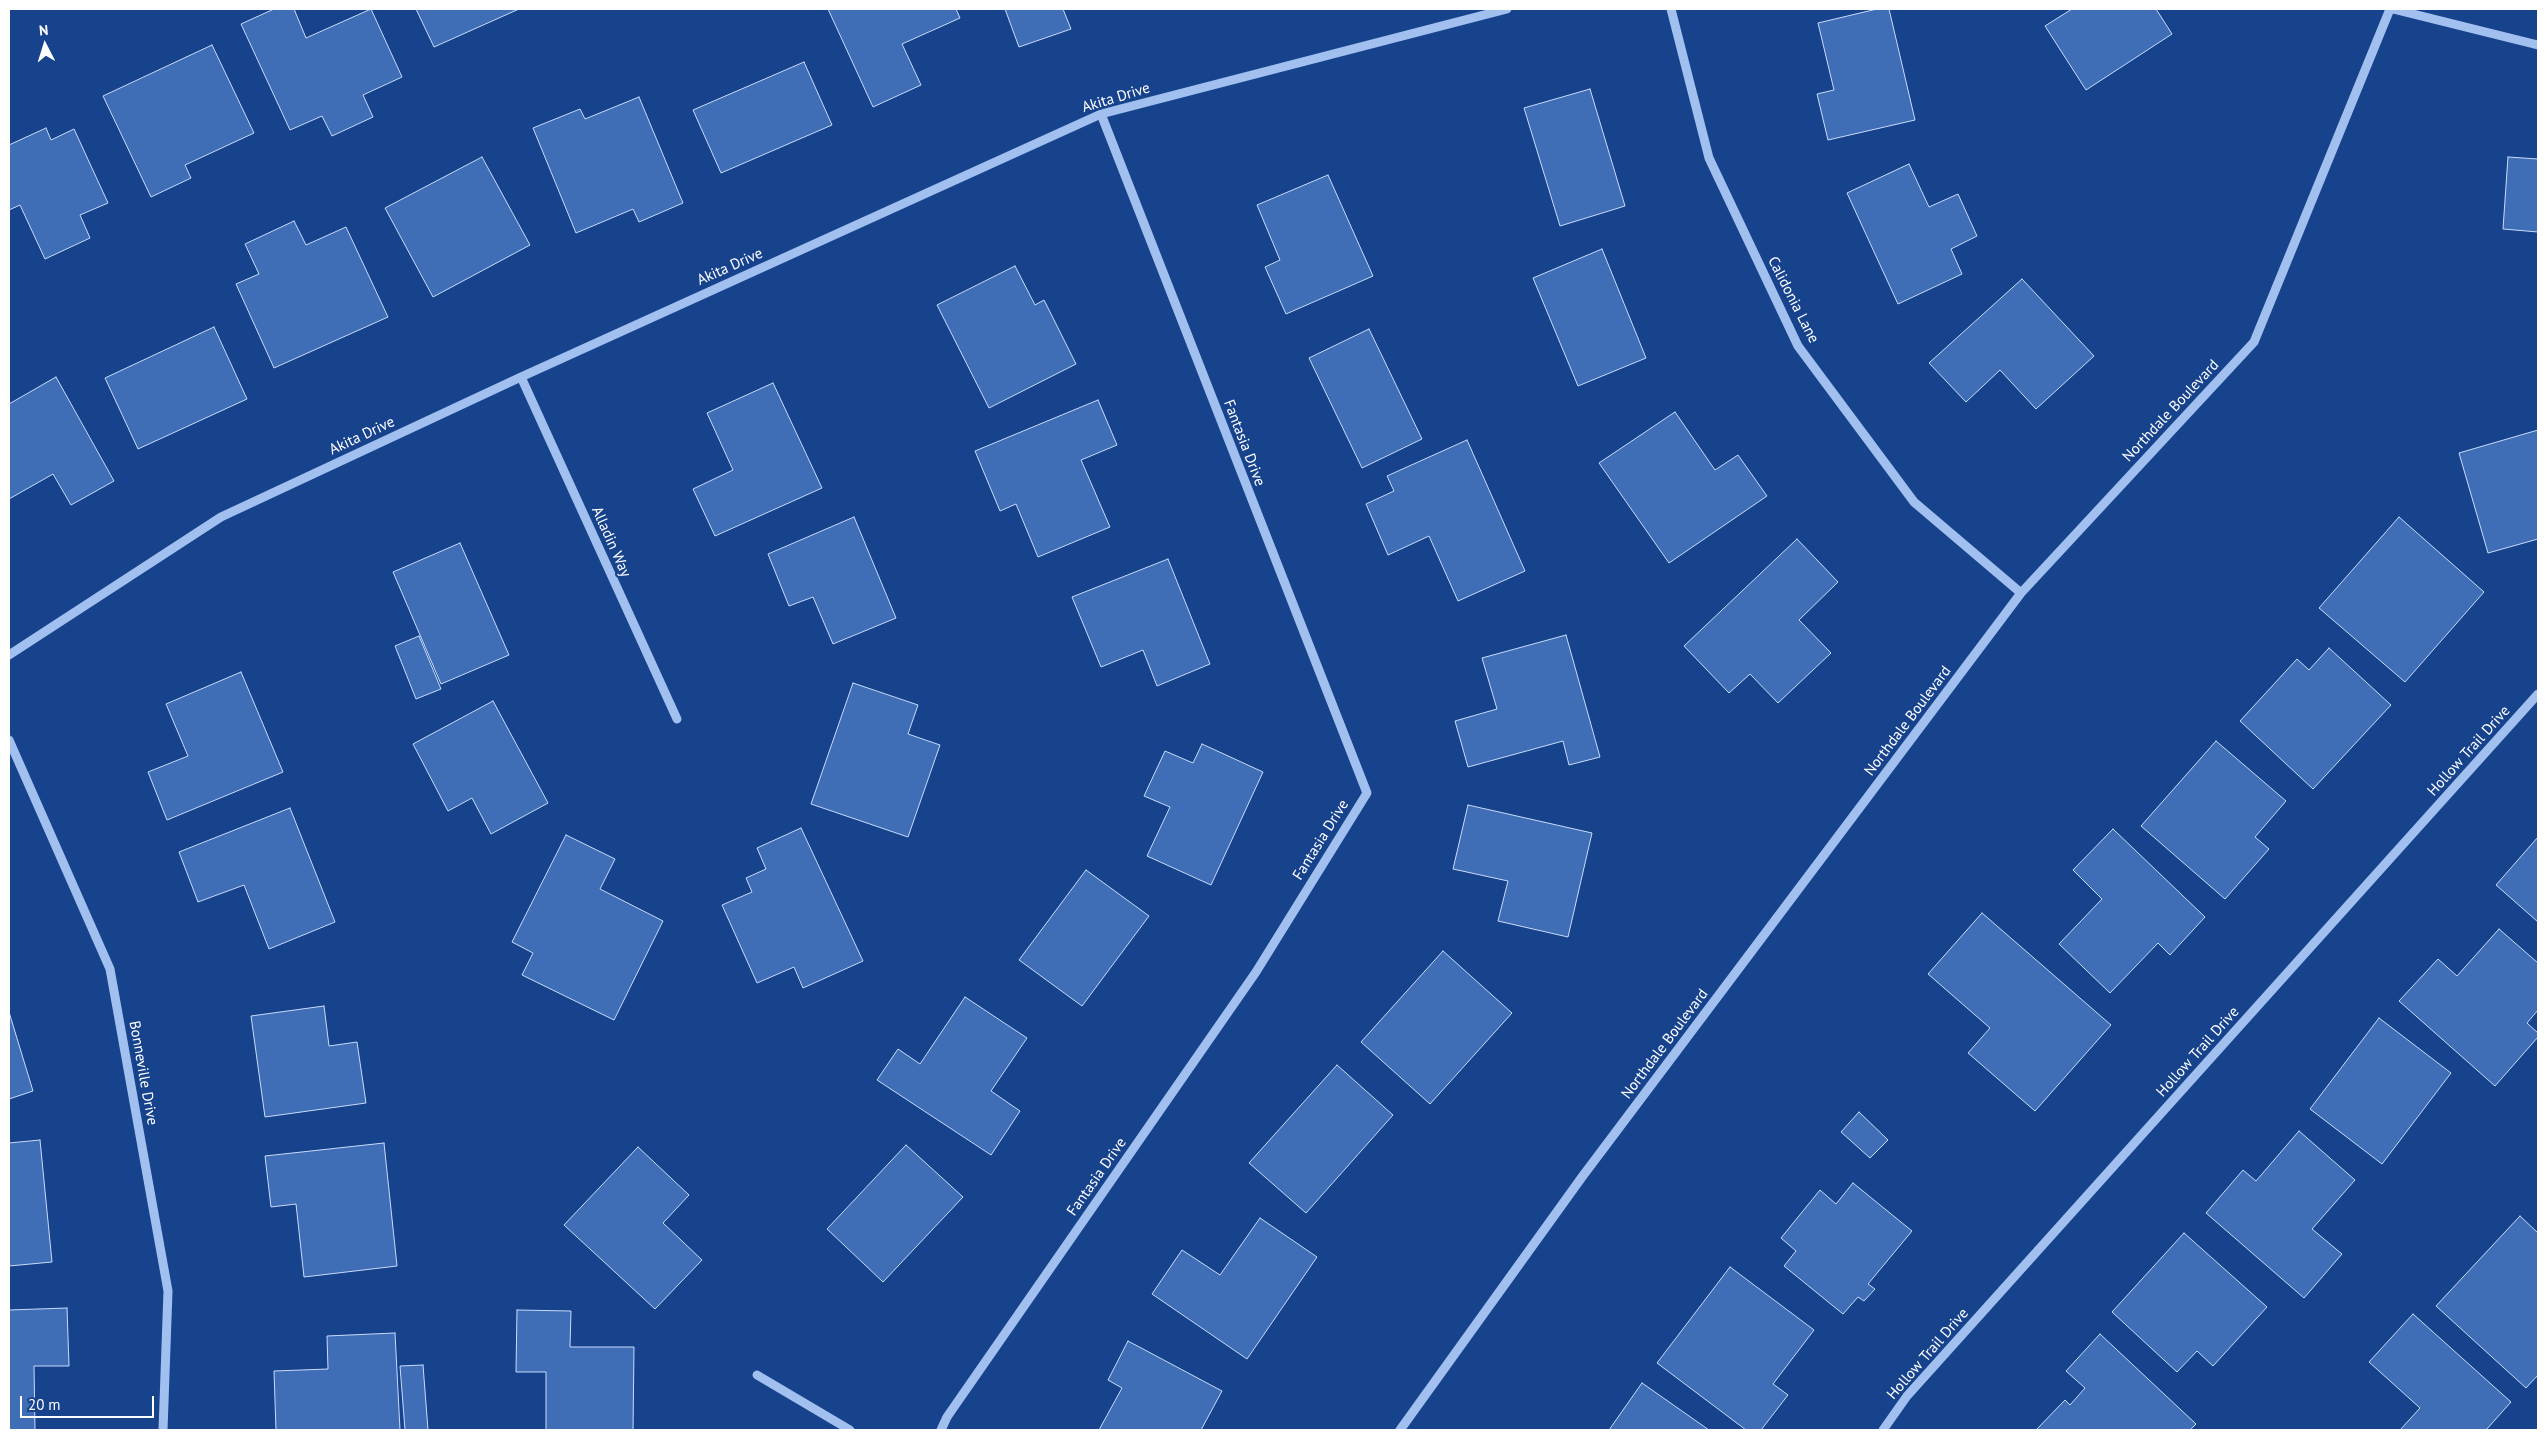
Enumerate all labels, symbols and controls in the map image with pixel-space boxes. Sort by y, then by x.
north arrow [20,20,70,70]
text: N [38,21,49,39]
street label: Akita Drive [1080,79,1152,117]
street label: Akita Drive [694,245,766,289]
street label: Calidonia Lane [1763,254,1823,346]
street label: Northdale Boulevard [2119,356,2223,466]
street label: Fantasia Drive [1219,397,1269,489]
street label: Akita Drive [326,413,398,459]
street label: Alladin Way [587,504,635,580]
street label: Northdale Boulevard [1861,663,1955,779]
street label: Hollow Trail Drive [2424,702,2514,800]
street label: Fantasia Drive [1289,797,1353,883]
street label: Northdale Boulevard [1618,986,1712,1102]
street label: Hollow Trail Drive [2153,1003,2243,1101]
street label: Bonneville Drive [125,1019,161,1127]
street label: Fantasia Drive [1063,1134,1131,1220]
street label: Hollow Trail Drive [1883,1305,1973,1403]
scale bar [22,1386,156,1418]
text: 20 m [28,1395,61,1414]

